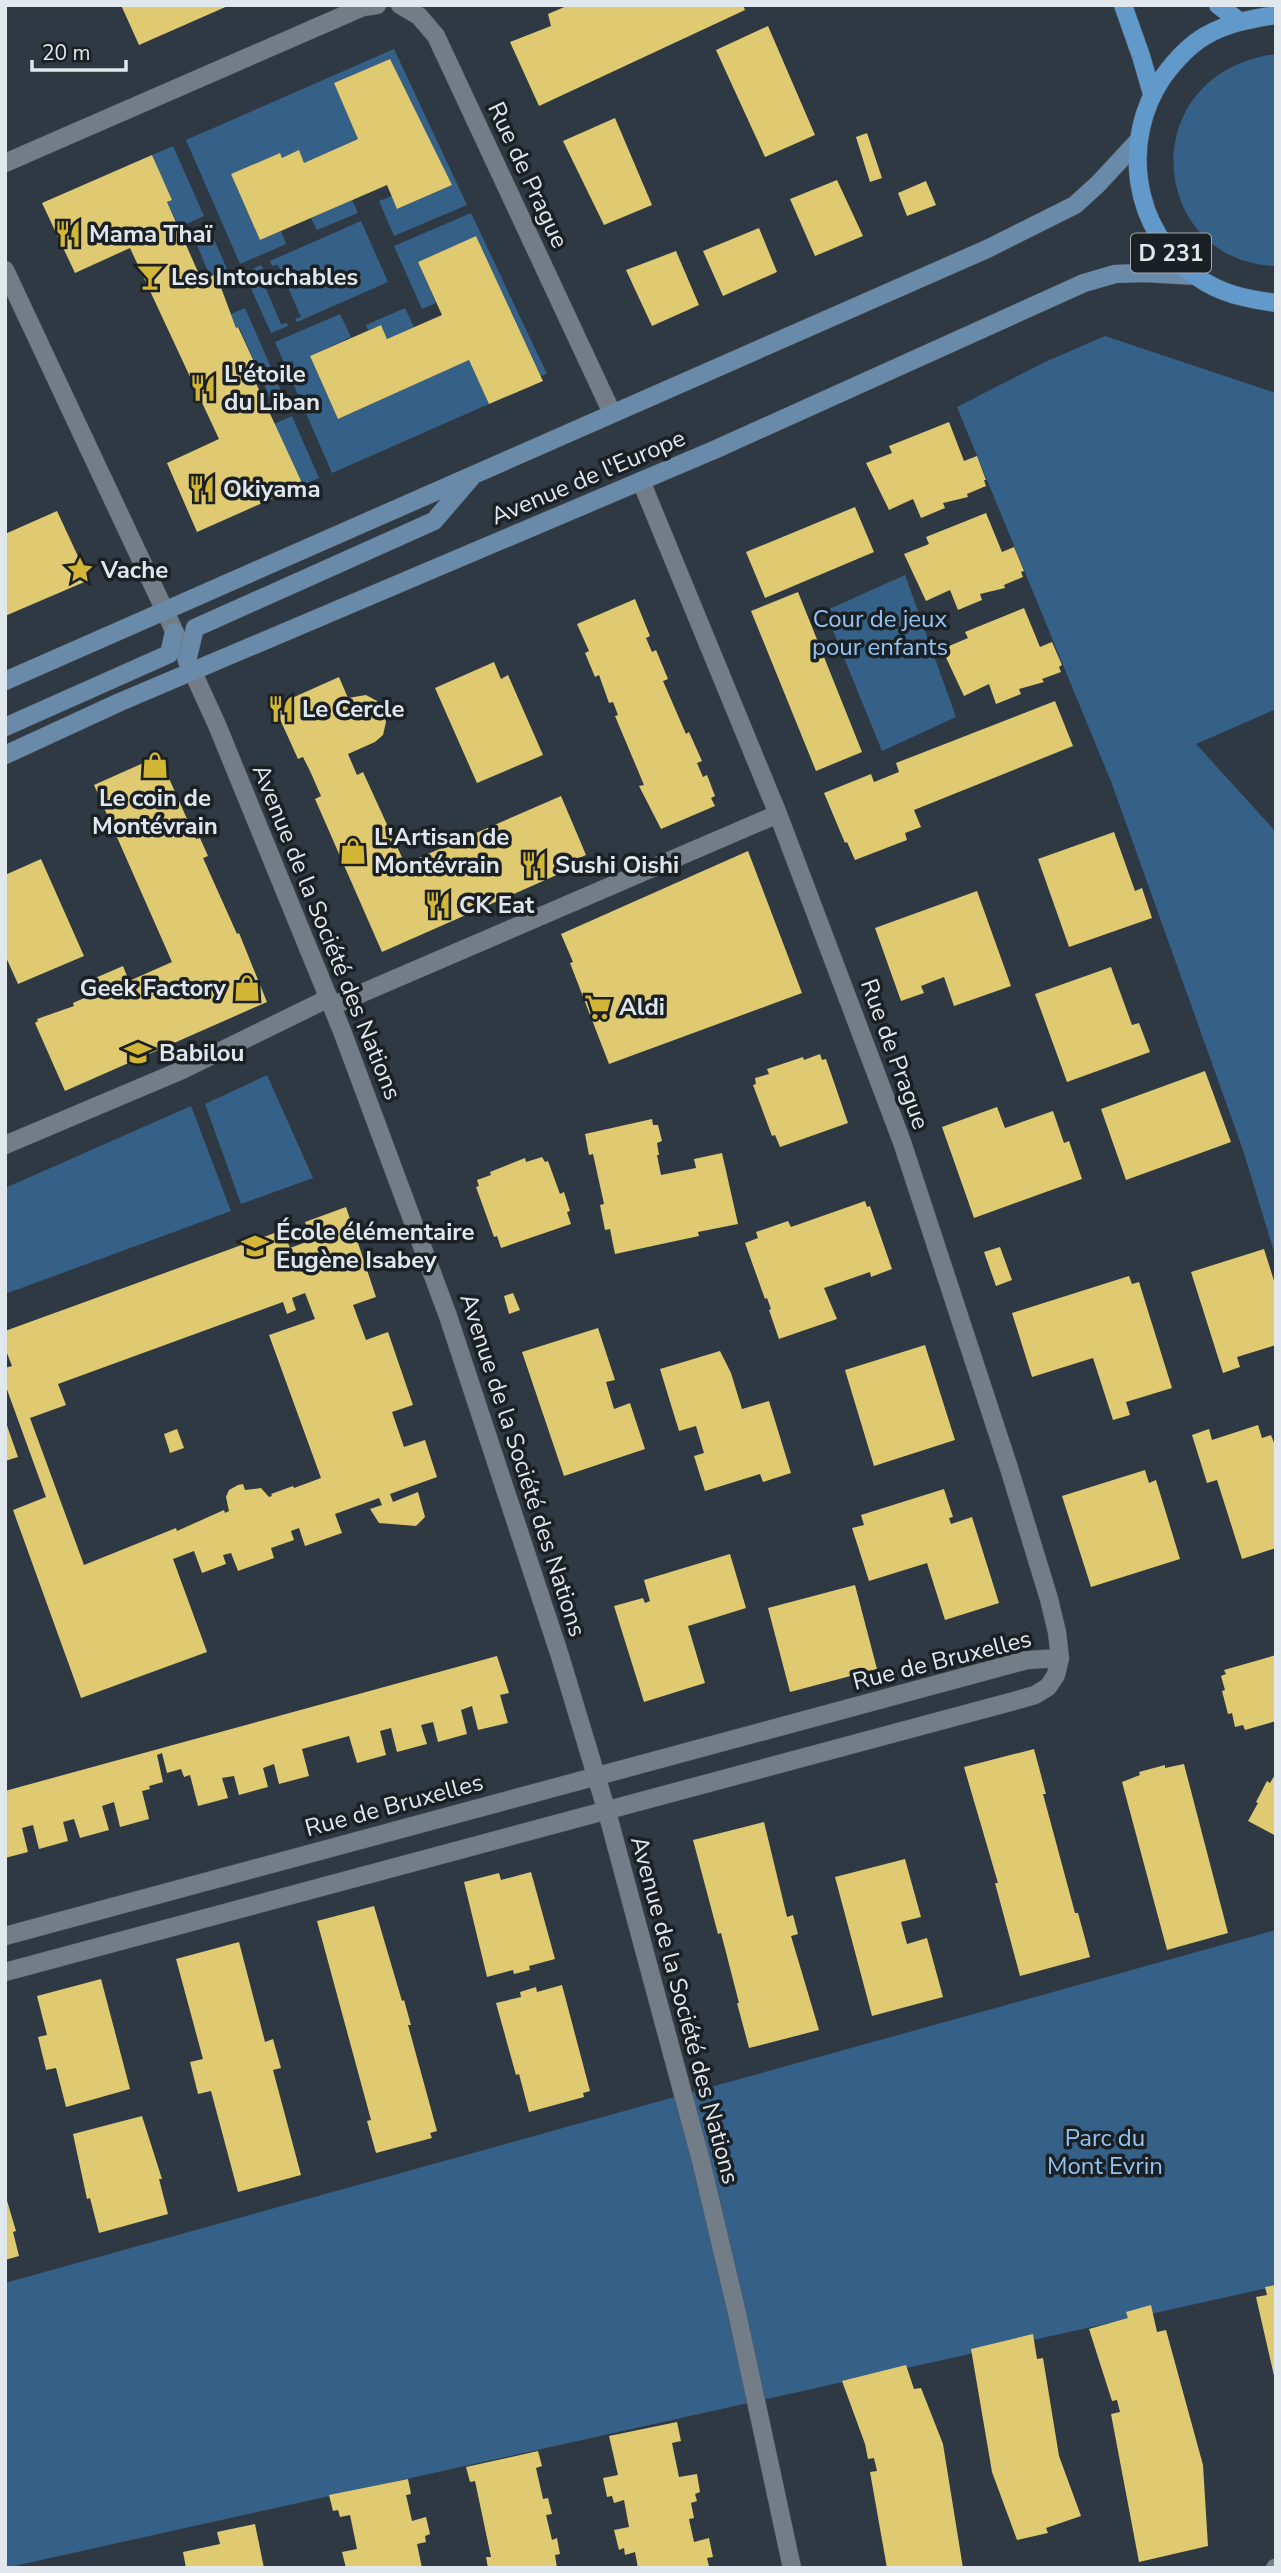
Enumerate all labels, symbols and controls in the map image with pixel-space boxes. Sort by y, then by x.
scale bar [32,28,126,72]
text: 20 m [42,39,91,67]
street label: Rue de Prague [480,97,576,253]
place label: Mama Thaï [89,218,213,250]
restaurant icon: Mama Thaï [53,219,83,249]
road number: D 231 [1131,234,1211,272]
place label: Les Intouchables [171,261,358,293]
bar icon: Les Intouchables [135,262,165,292]
place label: L'étoile du Liban [224,358,320,418]
restaurant icon: L'étoile du Liban [188,373,218,403]
street label: Avenue de l'Europe [486,422,690,532]
place label: Okiyama [223,473,321,505]
restaurant icon: Okiyama [187,474,217,504]
place label: Vache [100,554,168,586]
place icon: Vache [65,555,95,585]
park label: Cour de jeux pour enfants [812,603,948,663]
place label: Le Cercle [302,693,404,725]
restaurant icon: Le Cercle [266,694,296,724]
shop icon: Le coin de Montévrain [140,750,170,780]
street label: Avenue de la Société des Nations [245,760,409,1104]
place label: Le coin de Montévrain [92,782,218,842]
place label: L'Artisan de Montévrain [374,821,509,881]
shop icon: L'Artisan de Montévrain [338,836,368,866]
place label: Sushi Oishi [555,849,679,881]
restaurant icon: Sushi Oishi [519,850,549,880]
place label: CK Eat [459,889,535,921]
restaurant icon: CK Eat [423,890,453,920]
place label: Geek Factory [80,972,226,1004]
shop icon: Geek Factory [232,973,262,1003]
street label: Rue de Prague [853,974,937,1134]
place label: Aldi [619,991,665,1023]
supermarket icon: Aldi [583,992,613,1022]
place label: Babilou [159,1037,244,1069]
school or university icon: Babilou [123,1038,153,1068]
place label: École élémentaire Eugène Isabey [276,1216,475,1276]
school or university icon: École élémentaire Eugène Isabey [240,1231,270,1261]
street label: Avenue de la Société des Nations [452,1289,594,1641]
street label: Rue de Bruxelles [849,1622,1035,1698]
street label: Rue de Bruxelles [301,1766,487,1844]
street label: Avenue de la Société des Nations [623,1832,747,2188]
park label: Parc du Mont Evrin [1047,2122,1163,2182]

